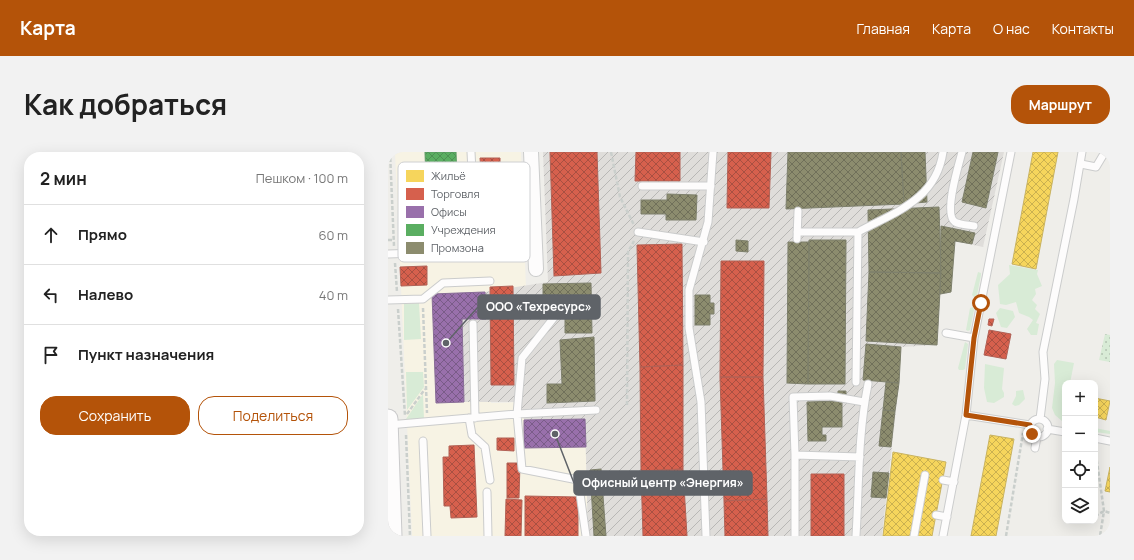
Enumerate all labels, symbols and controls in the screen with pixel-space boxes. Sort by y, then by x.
text: Карта [20,15,76,41]
text: Главная [857,19,910,38]
text: Карта [932,19,971,38]
text: О нас [993,19,1030,38]
text: Контакты [1052,19,1114,38]
text: Как добраться [24,85,227,123]
button: Маршрут [1011,85,1110,124]
legend [398,162,530,262]
text: 2 мин [40,167,87,190]
text: Жильё [431,168,466,183]
text: Пешком · 100 m [256,169,348,187]
text: Торговля [431,186,480,201]
text: Офисы [431,204,467,219]
text: Учреждения [431,222,496,237]
icon: ahead [40,224,62,246]
text: Прямо [78,224,127,245]
text: 60 m [318,226,348,244]
text: Промзона [431,240,484,255]
icon: left [40,284,62,306]
text: Налево [78,284,133,305]
text: 40 m [319,286,348,304]
route start [972,294,990,312]
callout: ООО «Техресурс» [478,295,600,319]
text: ООО «Техресурс» [486,298,592,315]
icon: arrive [40,344,62,366]
text: Пункт назначения [78,344,214,365]
map controls [1062,380,1098,524]
button: + [1062,380,1098,416]
button: Сохранить [40,396,190,435]
button: Поделиться [198,396,348,435]
button: − [1062,416,1098,452]
route end [1023,425,1041,443]
button: locate [1062,452,1098,488]
callout: Офисный центр «Энергия» [574,471,752,495]
text: Офисный центр «Энергия» [582,474,744,491]
button: layers [1062,488,1098,524]

